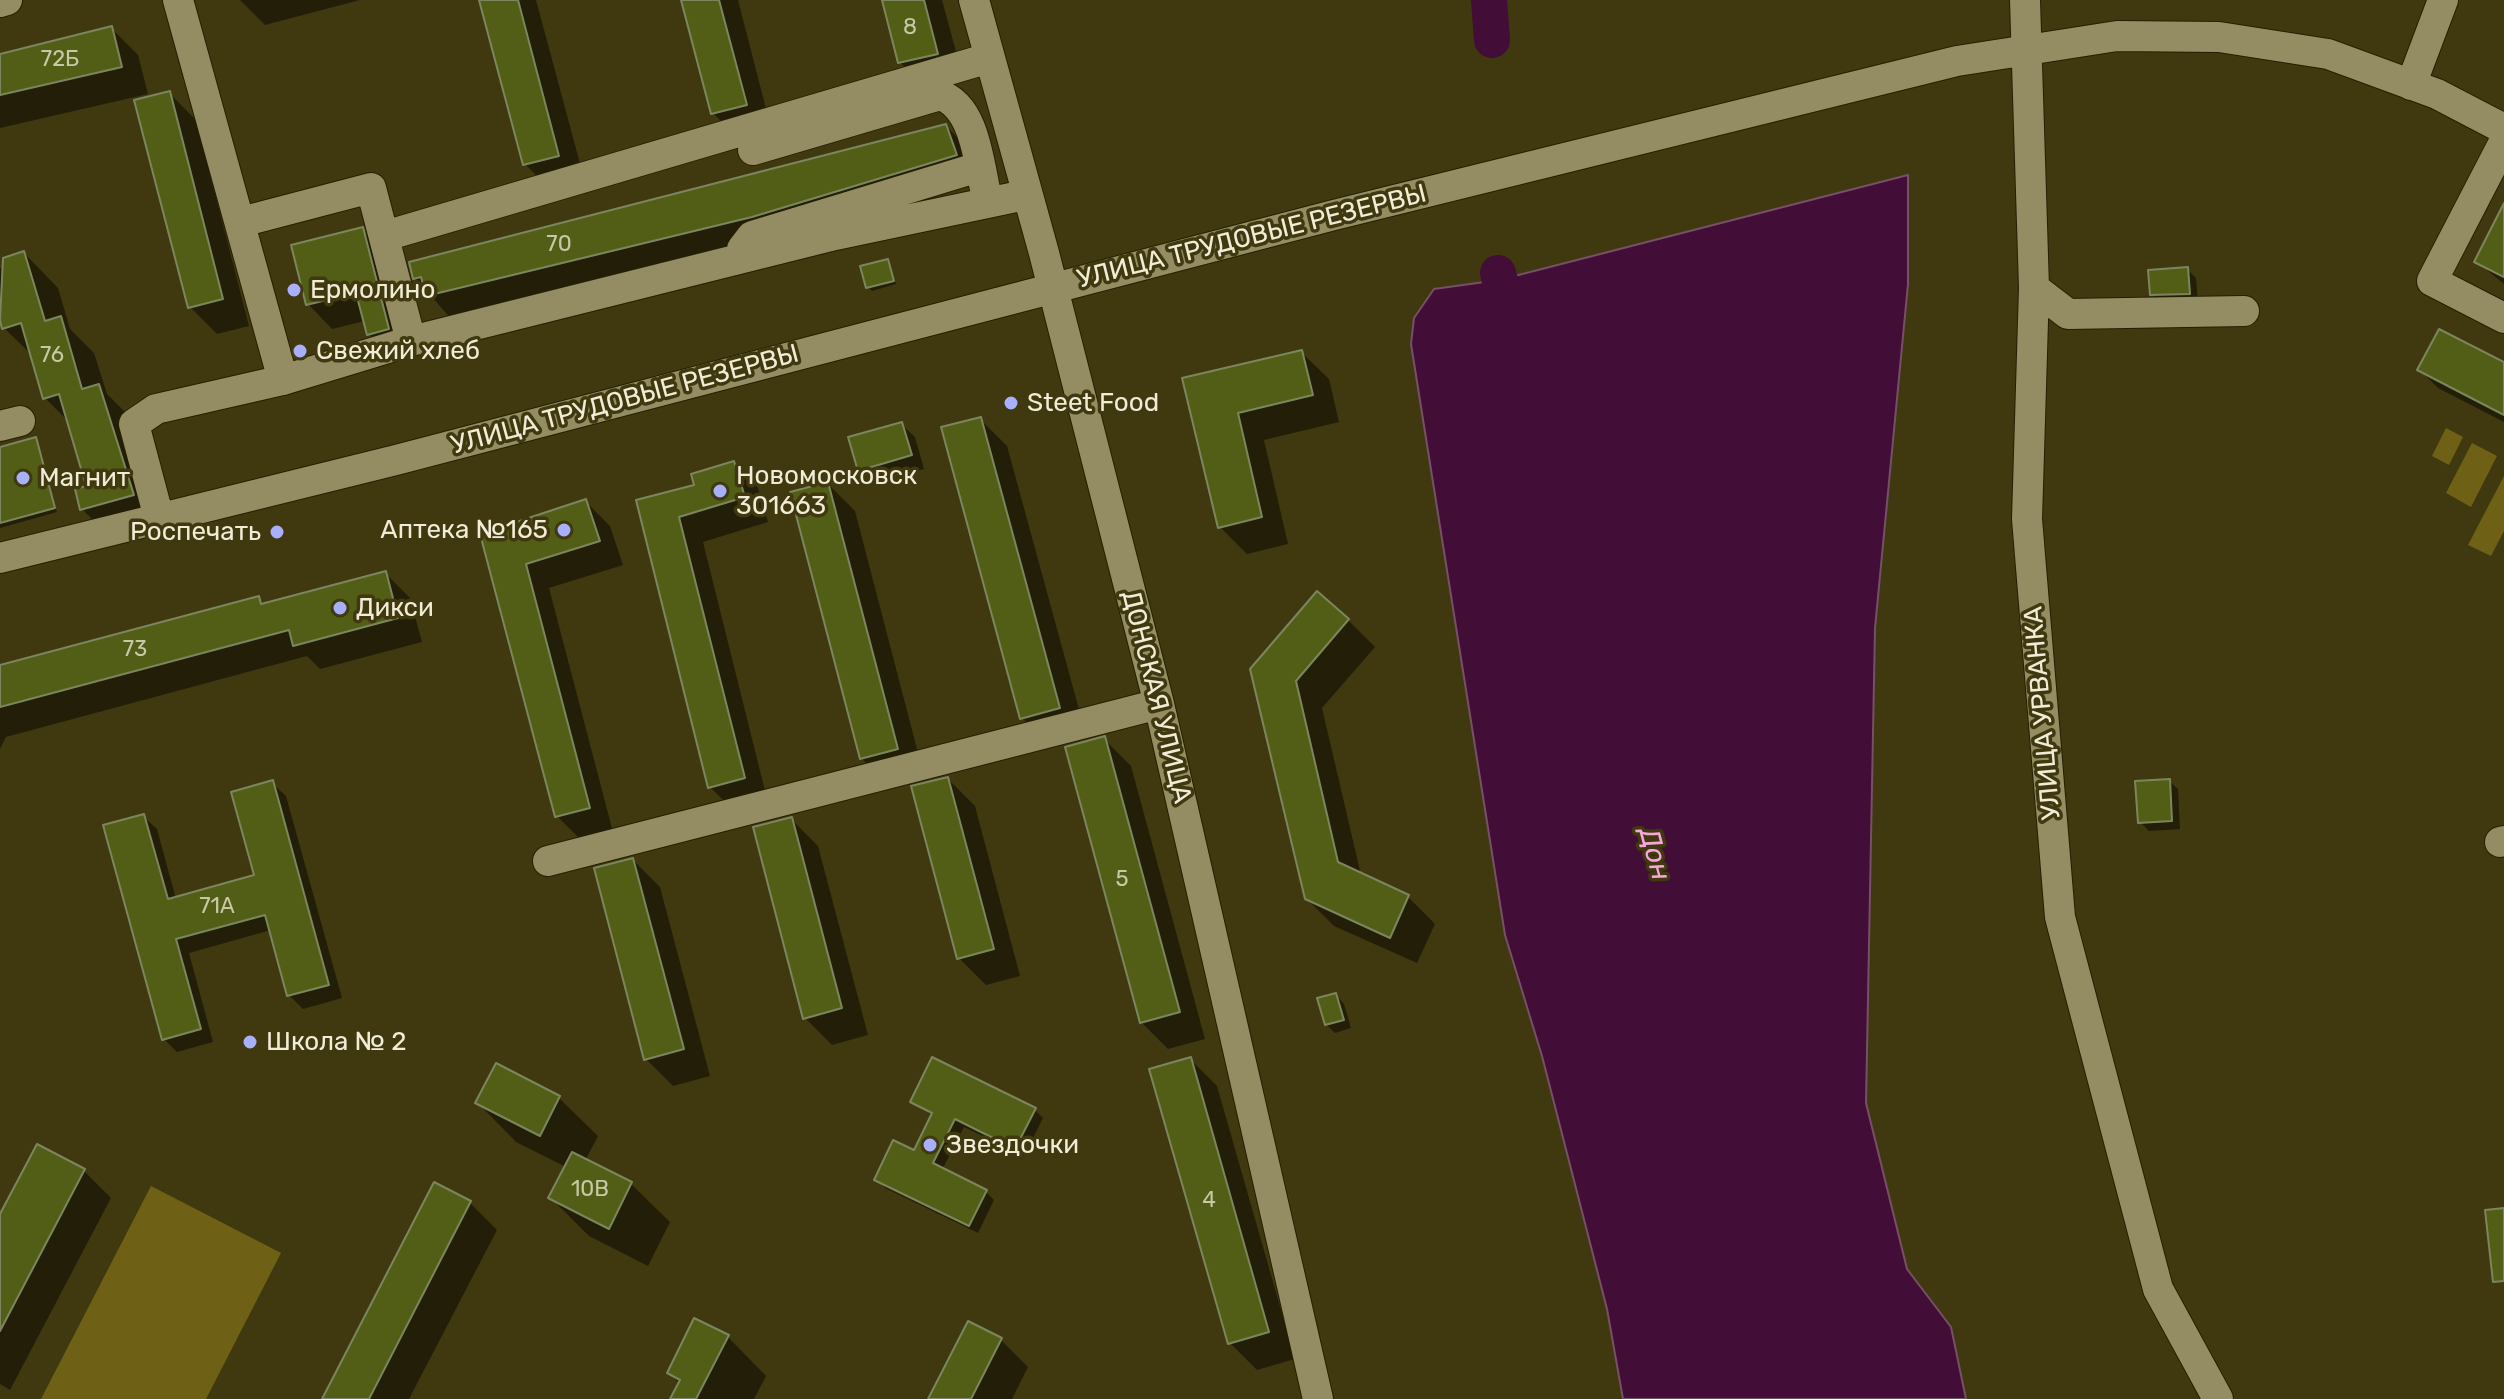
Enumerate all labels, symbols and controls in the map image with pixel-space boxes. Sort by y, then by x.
house number: 8 [903,15,917,41]
house number: 72Б [41,47,79,73]
street label: УЛИЦА ТРУДОВЫЕ РЕЗЕРВЫ [1074,178,1430,296]
house number: 70 [546,232,572,258]
place label: Ермолино [310,274,435,306]
marker: Ермолино [285,281,303,299]
place label: Свежий хлеб [316,335,480,367]
street label: УЛИЦА ТРУДОВЫЕ РЕЗЕРВЫ [448,339,802,461]
marker: Свежий хлеб [291,342,309,360]
house number: 76 [40,343,64,369]
place label: Steet Food [1027,387,1159,419]
marker: Steet Food [1002,394,1020,412]
place label: Новомосковск 301663 [736,460,917,522]
place label: Магнит [39,462,130,494]
marker: Магнит [14,469,32,487]
marker: Новомосковск 301663 [711,482,729,500]
place label: Аптека №165 [380,514,548,546]
place label: Роспечать [130,516,261,548]
marker: Аптека №165 [555,521,573,539]
marker: Роспечать [268,523,286,541]
street label: ДОНСКАЯ УЛИЦА [1114,587,1198,807]
place label: Дикси [356,592,434,624]
marker: Дикси [331,599,349,617]
street label: УЛИЦА УРВАНКА [2018,605,2068,821]
house number: 73 [123,637,147,663]
water label: Дон [1631,824,1677,884]
house number: 5 [1115,867,1129,893]
house number: 71А [199,894,235,920]
place label: Школа № 2 [266,1026,406,1058]
marker: Школа № 2 [241,1033,259,1051]
place label: Звездочки [946,1129,1079,1161]
marker: Звездочки [921,1136,939,1154]
house number: 10В [571,1177,609,1203]
house number: 4 [1202,1188,1216,1214]

